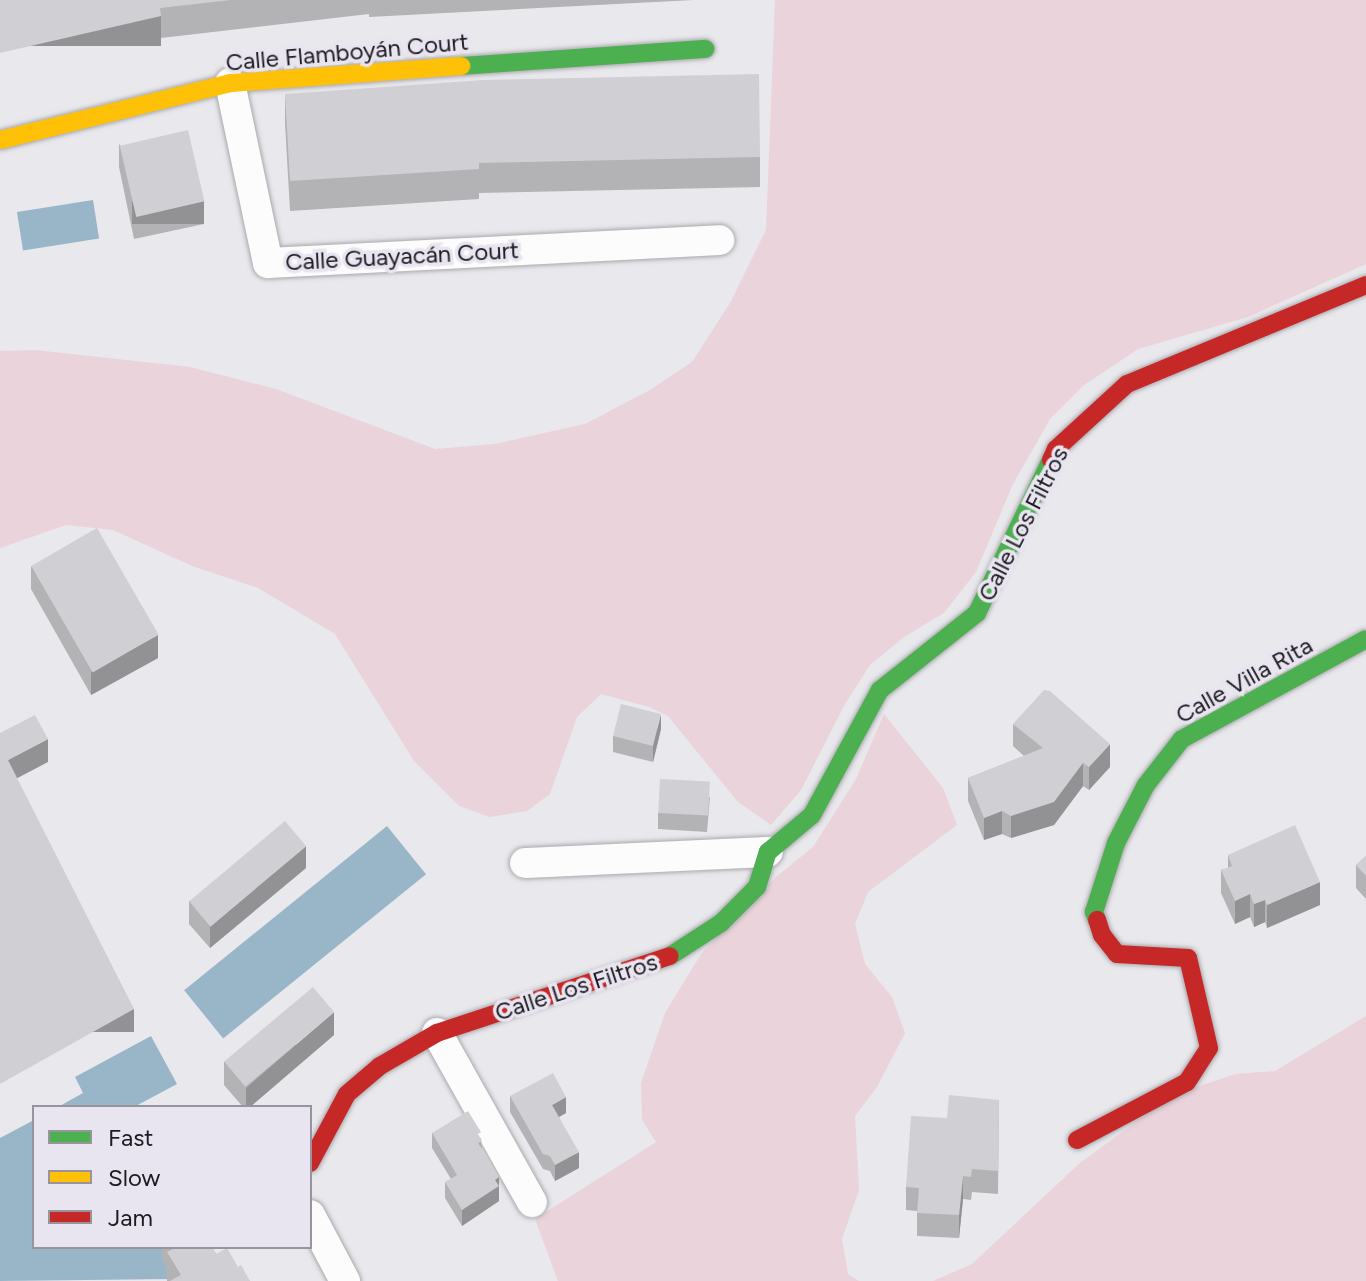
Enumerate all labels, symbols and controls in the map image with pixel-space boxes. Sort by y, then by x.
street label: Calle Flamboyán Court [224,27,470,77]
street label: Calle Guayacán Court [285,236,519,276]
street label: Calle Los Filtros [972,442,1074,606]
street label: Calle Villa Rita [1171,631,1317,729]
street label: Calle Los Filtros [491,947,661,1027]
legend [32,1105,312,1249]
text: Fast [108,1123,153,1152]
text: Slow [108,1163,160,1192]
text: Jam [108,1203,153,1232]

